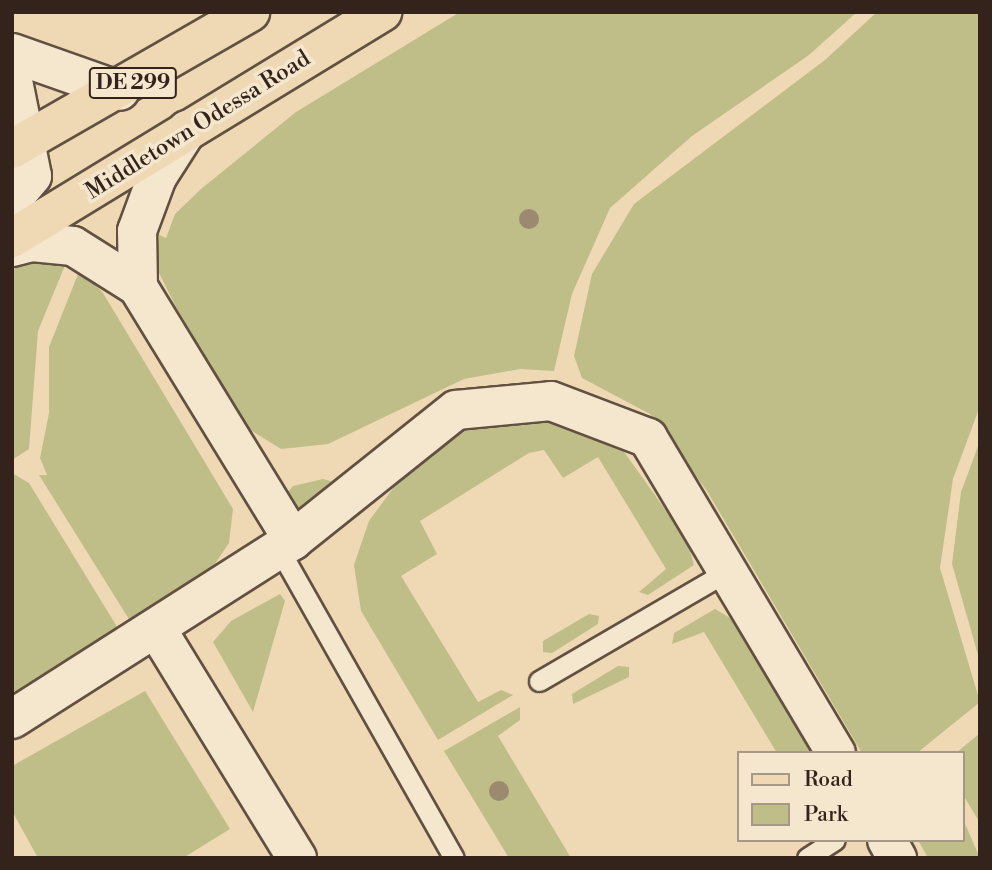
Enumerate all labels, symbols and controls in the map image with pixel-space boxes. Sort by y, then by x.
street label: Middletown Odessa Road [81,45,315,205]
road number: DE 299 [88,66,178,100]
legend [736,751,964,842]
text: Road [804,767,853,793]
text: Park [804,802,848,828]

